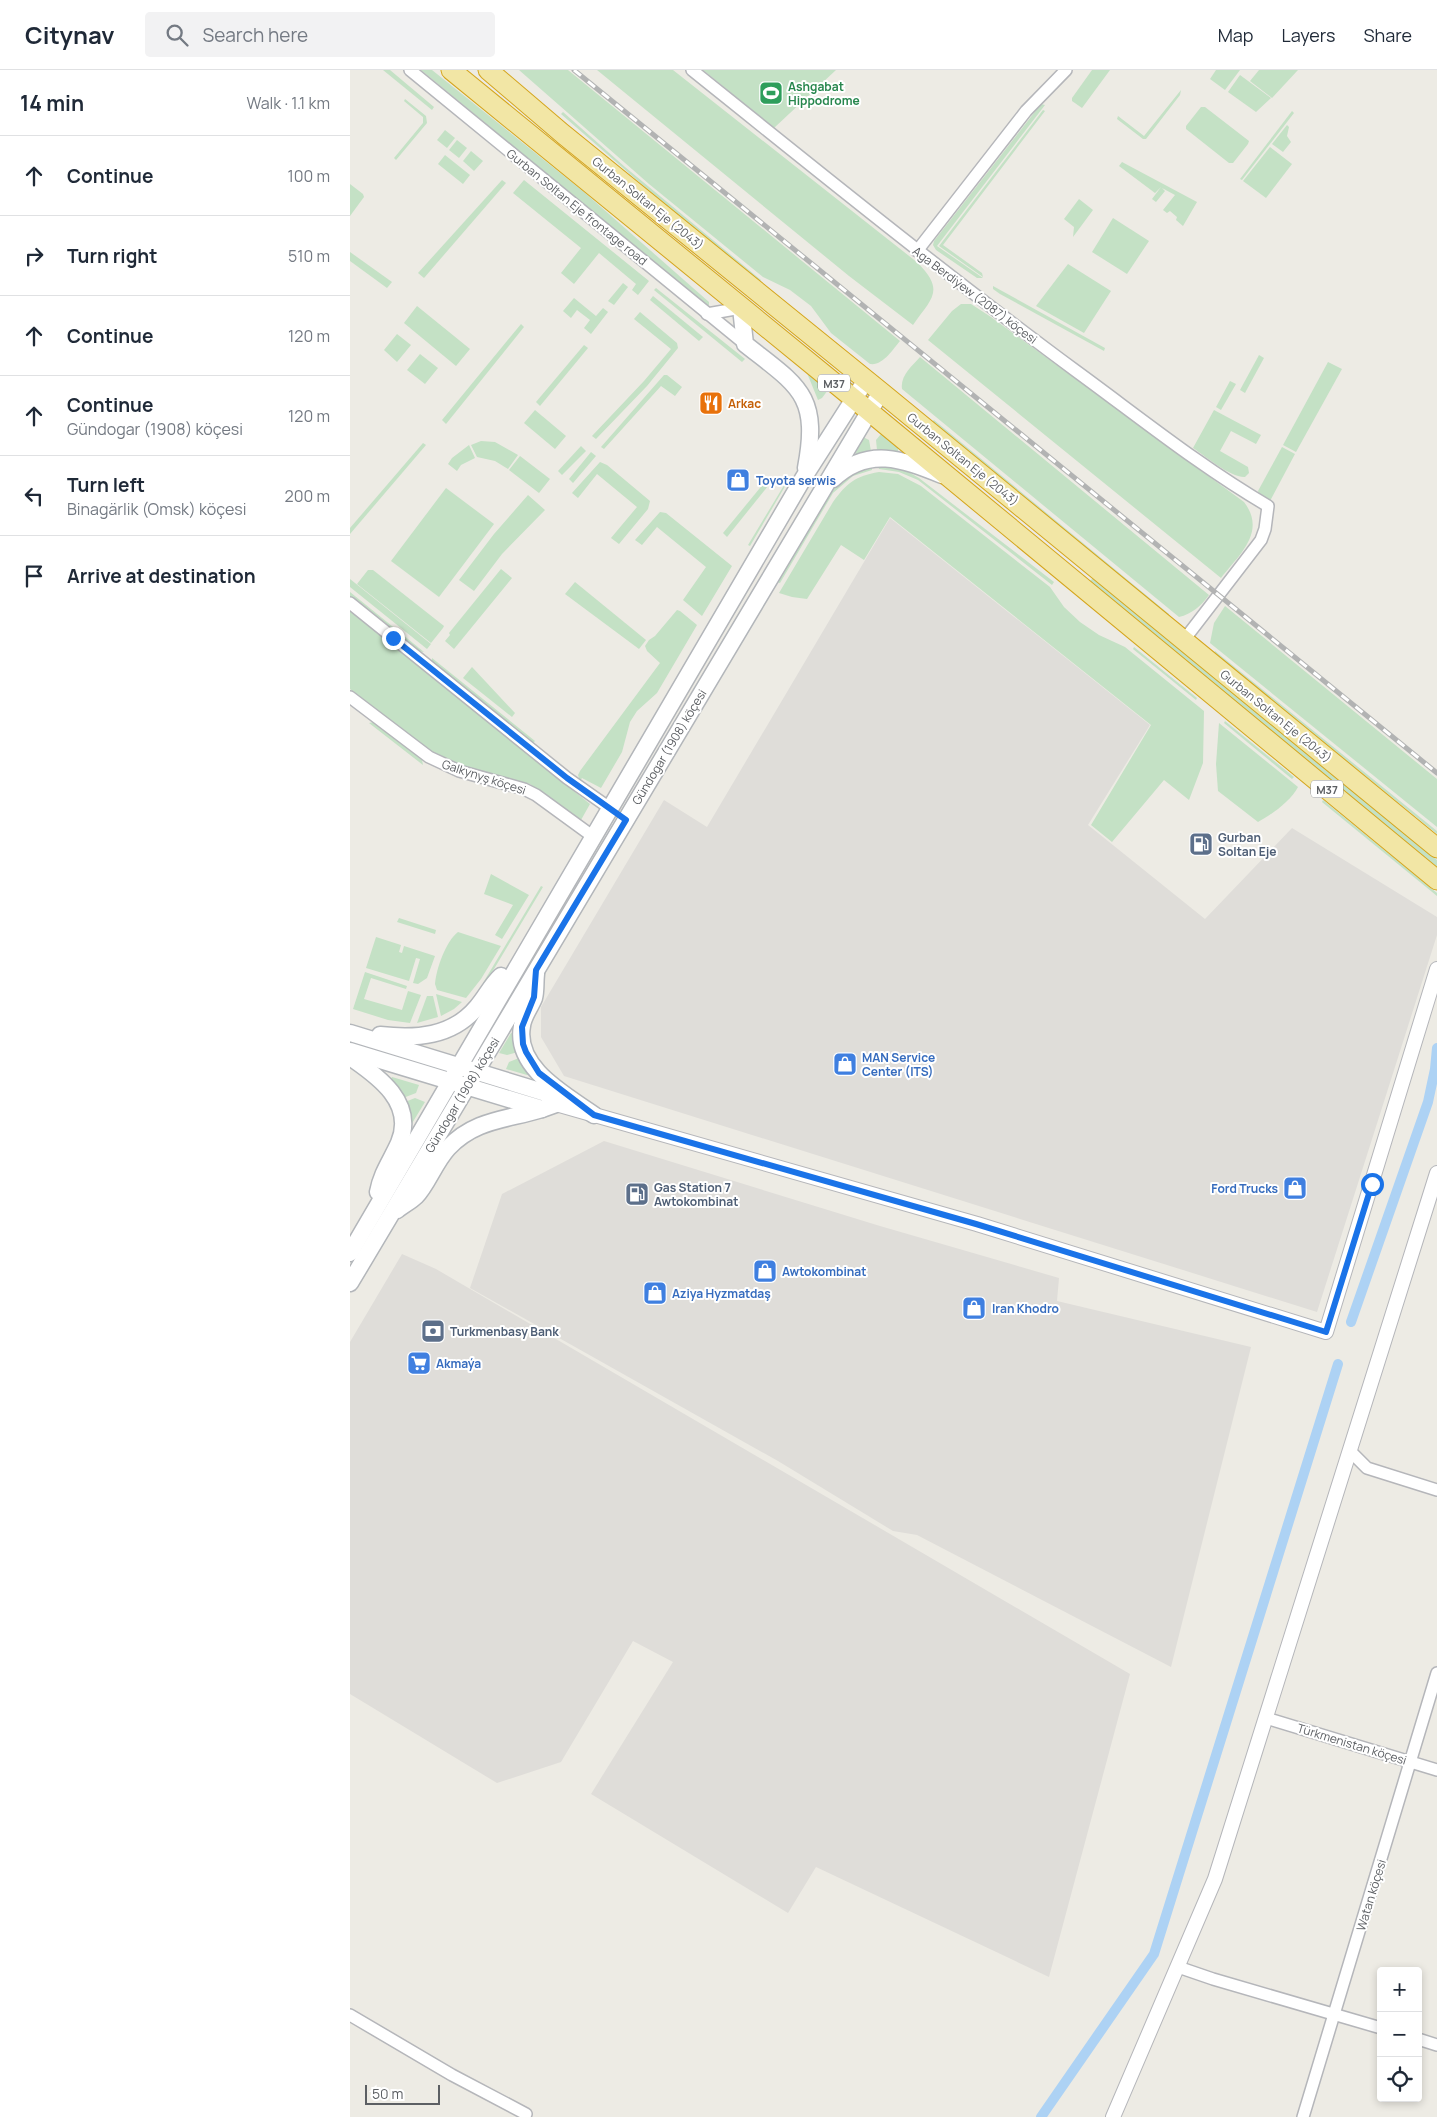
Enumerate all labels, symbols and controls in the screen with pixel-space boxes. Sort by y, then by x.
search box [145,12,495,57]
text: Citynav [25,18,115,51]
icon: search [163,21,191,49]
text: Search here [203,22,308,48]
text: Map [1218,23,1253,47]
text: Layers [1281,23,1335,47]
text: Share [1363,23,1412,47]
place label: Ashgabat Hippodrome [788,78,860,109]
sports icon: Ashgabat Hippodrome [758,80,784,106]
text: 14 min [20,89,84,117]
text: Walk · 1.1 km [246,92,330,114]
street label: Gurban Soltan Eje frontage road [503,145,651,269]
street label: Gurban Soltan Eje (2043) [589,153,707,253]
icon: ahead [20,162,48,190]
text: Continue [67,163,153,189]
text: 100 m [287,165,330,187]
icon: right [20,242,48,270]
street label: Aga Berdiýew (2087) köçesi [909,242,1041,348]
text: Turn right [67,243,157,269]
text: 510 m [288,245,330,267]
icon: ahead [20,322,48,350]
text: Continue [67,323,153,349]
text: 120 m [288,325,330,347]
road number: M37 [818,374,850,392]
restaurant icon: Arkac [698,390,724,416]
text: Continue [67,392,153,418]
place label: Arkac [728,395,761,412]
icon: ahead [20,402,48,430]
text: 120 m [288,405,330,427]
street label: Gurban Soltan Eje (2043) [904,409,1022,509]
text: Gündogar (1908) köçesi [67,418,243,440]
shop icon: Toyota serwis [725,467,751,493]
text: Turn left [67,472,145,498]
place label: Toyota serwis [756,472,836,489]
icon: left [20,482,48,510]
text: 200 m [285,485,330,507]
text: Binagärlik (Omsk) köçesi [67,498,246,520]
icon: arrive [20,562,48,590]
text: Arrive at destination [67,563,256,589]
route end [382,627,405,650]
street label: Gurban Soltan Eje (2043) [1217,666,1335,766]
street label: Gündogar (1908) köçesi [628,686,710,808]
street label: Galkynyş köçesi [440,755,528,799]
road number: M37 [1311,781,1343,798]
place label: Gurban Soltan Eje [1218,829,1276,860]
fuel station icon: Gurban Soltan Eje [1188,831,1214,857]
street label: Gündogar (1908) köçesi [421,1034,503,1156]
place label: MAN Service Center (ITS) [862,1049,935,1080]
shop icon: MAN Service Center (ITS) [832,1051,858,1077]
route start [1361,1173,1384,1196]
shop icon: Ford Trucks [1282,1175,1308,1201]
place label: Gas Station 7 Awtokombinat [654,1179,738,1210]
place label: Ford Trucks [1211,1180,1279,1197]
fuel station icon: Gas Station 7 Awtokombinat [624,1181,650,1207]
shop icon: Awtokombinat [752,1258,778,1284]
place label: Awtokombinat [782,1263,866,1280]
shop icon: Aziya Hyzmatdaş [642,1280,668,1306]
place label: Aziya Hyzmatdaş [672,1285,771,1302]
shop icon: Iran Khodro [961,1295,987,1321]
place label: Iran Khodro [992,1300,1059,1317]
bank icon: Turkmenbasy Bank [420,1318,446,1344]
place label: Turkmenbasy Bank [450,1323,559,1340]
supermarket icon: Аkmaýa [406,1350,432,1376]
place label: Аkmaýa [436,1355,481,1372]
street label: Türkmenistan köçesi [1295,1719,1409,1769]
street label: Watan köçesi [1352,1857,1390,1933]
map controls [1377,1967,1422,2102]
button: + [1377,1967,1422,2012]
button: − [1377,2012,1422,2057]
button: locate [1377,2057,1422,2102]
scale bar [365,2082,440,2105]
text: 50 m [372,2084,403,2103]

